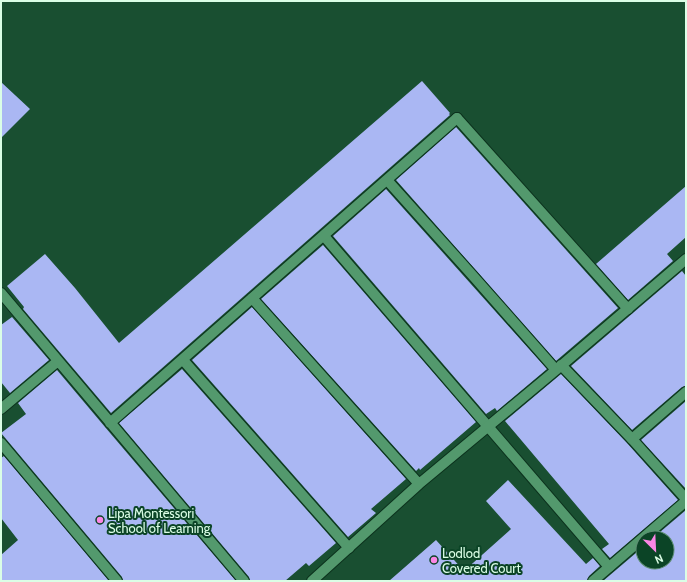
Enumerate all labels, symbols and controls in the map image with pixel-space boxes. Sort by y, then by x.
place label: Lipa Montessori School of Learning [108,505,211,536]
marker: Lipa Montessori School of Learning [95,515,105,525]
north arrow [635,530,675,570]
place label: Lodlod Covered Court [442,545,521,576]
text: N [653,551,665,567]
marker: Lodlod Covered Court [429,555,439,565]

